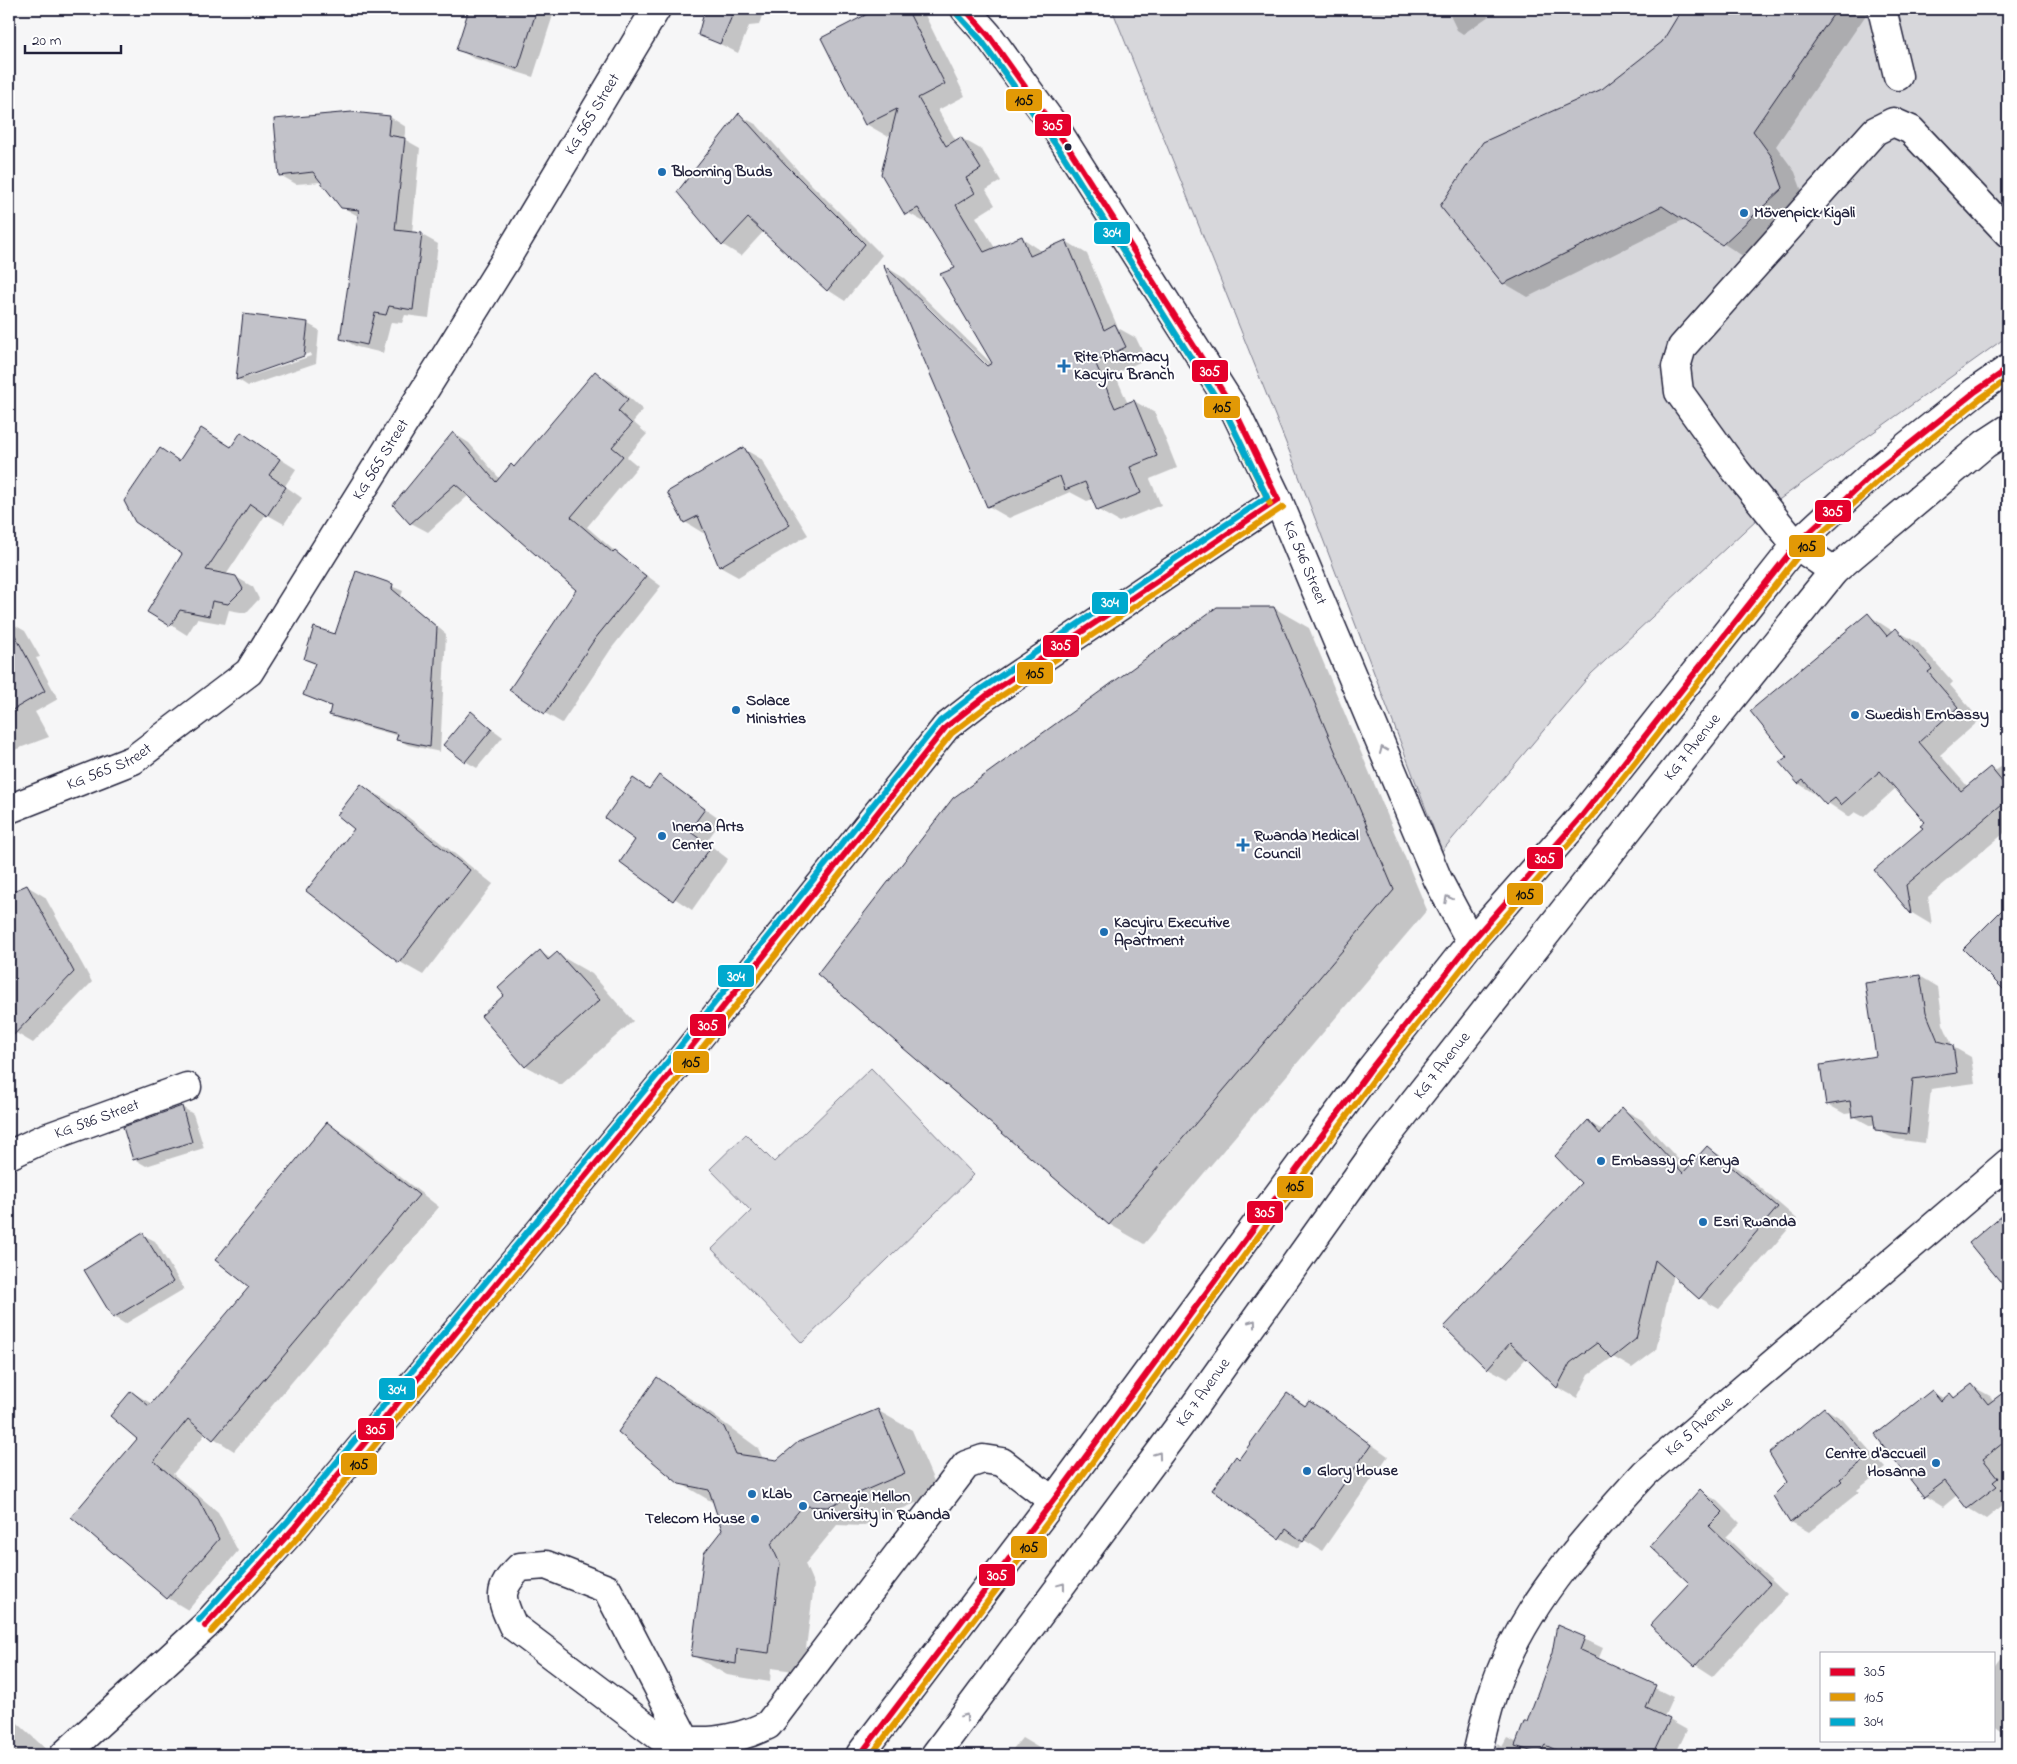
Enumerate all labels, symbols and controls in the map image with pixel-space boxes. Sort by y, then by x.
scale bar [25,22,121,54]
text: 20 m [32,30,62,52]
street label: KG 565 Street [559,68,627,160]
line badge: 105 [1005,88,1043,112]
text: 105 [1015,91,1033,112]
line badge: 305 [1034,113,1072,137]
text: 305 [1042,116,1063,137]
unlabelled marker [1063,142,1073,152]
place label: Blooming Buds [671,160,773,185]
marker: Blooming Buds [656,166,668,178]
place label: Mövenpick Kigali [1754,201,1856,226]
marker: Mövenpick Kigali [1738,207,1750,219]
line badge: 304 [1093,221,1131,245]
text: 304 [1102,223,1121,244]
place label: Rite Pharmacy Kacyiru Branch [1073,345,1175,388]
line badge: 305 [1191,359,1229,383]
marker: Rite Pharmacy Kacyiru Branch [1058,360,1070,372]
text: 305 [1199,362,1220,383]
line badge: 105 [1203,395,1241,419]
text: 105 [1213,398,1231,419]
street label: KG 565 Street [347,414,416,505]
line badge: 305 [1814,499,1852,523]
text: 305 [1822,502,1843,523]
street label: KG 546 Street [1276,517,1333,609]
line badge: 105 [1788,534,1826,558]
text: 105 [1798,537,1816,558]
line badge: 304 [1091,591,1129,615]
text: 304 [1100,593,1119,614]
line badge: 305 [1042,634,1080,658]
text: 305 [1050,636,1071,657]
line badge: 105 [1016,661,1054,685]
text: 105 [1026,664,1044,685]
place label: Solace Ministries [746,689,806,731]
place label: Swedish Embassy [1865,703,1989,728]
marker: Solace Ministries [730,704,742,716]
street label: KG 7 Avenue [1658,708,1727,786]
marker: Swedish Embassy [1849,709,1861,721]
street label: KG 565 Street [63,737,158,797]
one-way arrow [1379,746,1390,755]
place label: Inema Arts Center [672,815,744,857]
place label: Rwanda Medical Council [1253,824,1359,866]
marker: Inema Arts Center [656,830,668,842]
marker: Rwanda Medical Council [1236,838,1250,852]
line badge: 305 [1526,846,1564,870]
text: 305 [1534,849,1555,870]
line badge: 105 [1506,882,1544,906]
text: 105 [1516,885,1534,906]
one-way arrow [1445,895,1455,904]
place label: Kacyiru Executive Apartment [1114,911,1230,953]
marker: Kacyiru Executive Apartment [1098,926,1110,938]
line badge: 304 [717,964,755,988]
text: 304 [726,967,745,988]
line badge: 305 [689,1013,727,1037]
text: 305 [697,1016,718,1037]
street label: KG 7 Avenue [1408,1026,1477,1105]
line badge: 105 [672,1050,710,1074]
text: 105 [682,1053,700,1074]
street label: KG 586 Street [51,1093,143,1146]
place label: Embassy of Kenya [1611,1149,1740,1174]
marker: Embassy of Kenya [1595,1155,1607,1167]
line badge: 105 [1276,1175,1314,1199]
text: 105 [1286,1177,1304,1198]
line badge: 305 [1246,1200,1284,1224]
text: 305 [1254,1203,1275,1224]
place label: Esri Rwanda [1713,1210,1797,1234]
marker: Esri Rwanda [1697,1216,1709,1228]
one-way arrow [1247,1319,1256,1329]
street label: KG 7 Avenue [1170,1352,1237,1432]
line badge: 304 [378,1377,416,1401]
text: 304 [387,1380,406,1401]
street label: KG 5 Avenue [1660,1390,1739,1463]
line badge: 305 [357,1417,395,1441]
text: 305 [365,1420,386,1441]
place label: Centre d'accueil Hosanna [1825,1442,1926,1484]
one-way arrow [1152,1451,1161,1461]
line badge: 105 [340,1452,378,1476]
text: 105 [350,1455,368,1476]
marker: Centre d'accueil Hosanna [1930,1457,1942,1469]
place label: Glory House [1317,1459,1399,1484]
marker: Glory House [1301,1465,1313,1477]
place label: kLab [762,1482,793,1506]
place label: Carnegie Mellon University in Rwanda [813,1485,951,1528]
marker: kLab [746,1488,758,1500]
marker: Carnegie Mellon University in Rwanda [797,1500,809,1512]
place label: Telecom House [645,1507,746,1531]
marker: Telecom House [749,1513,761,1525]
line badge: 105 [1010,1535,1048,1559]
text: 105 [1020,1538,1038,1559]
line badge: 305 [978,1563,1016,1587]
text: 305 [986,1566,1007,1587]
one-way arrow [1056,1582,1065,1592]
legend [1820,1652,1994,1742]
text: 305 [1864,1661,1886,1683]
text: 105 [1864,1687,1884,1709]
text: 304 [1864,1711,1883,1733]
one-way arrow [959,1713,968,1723]

